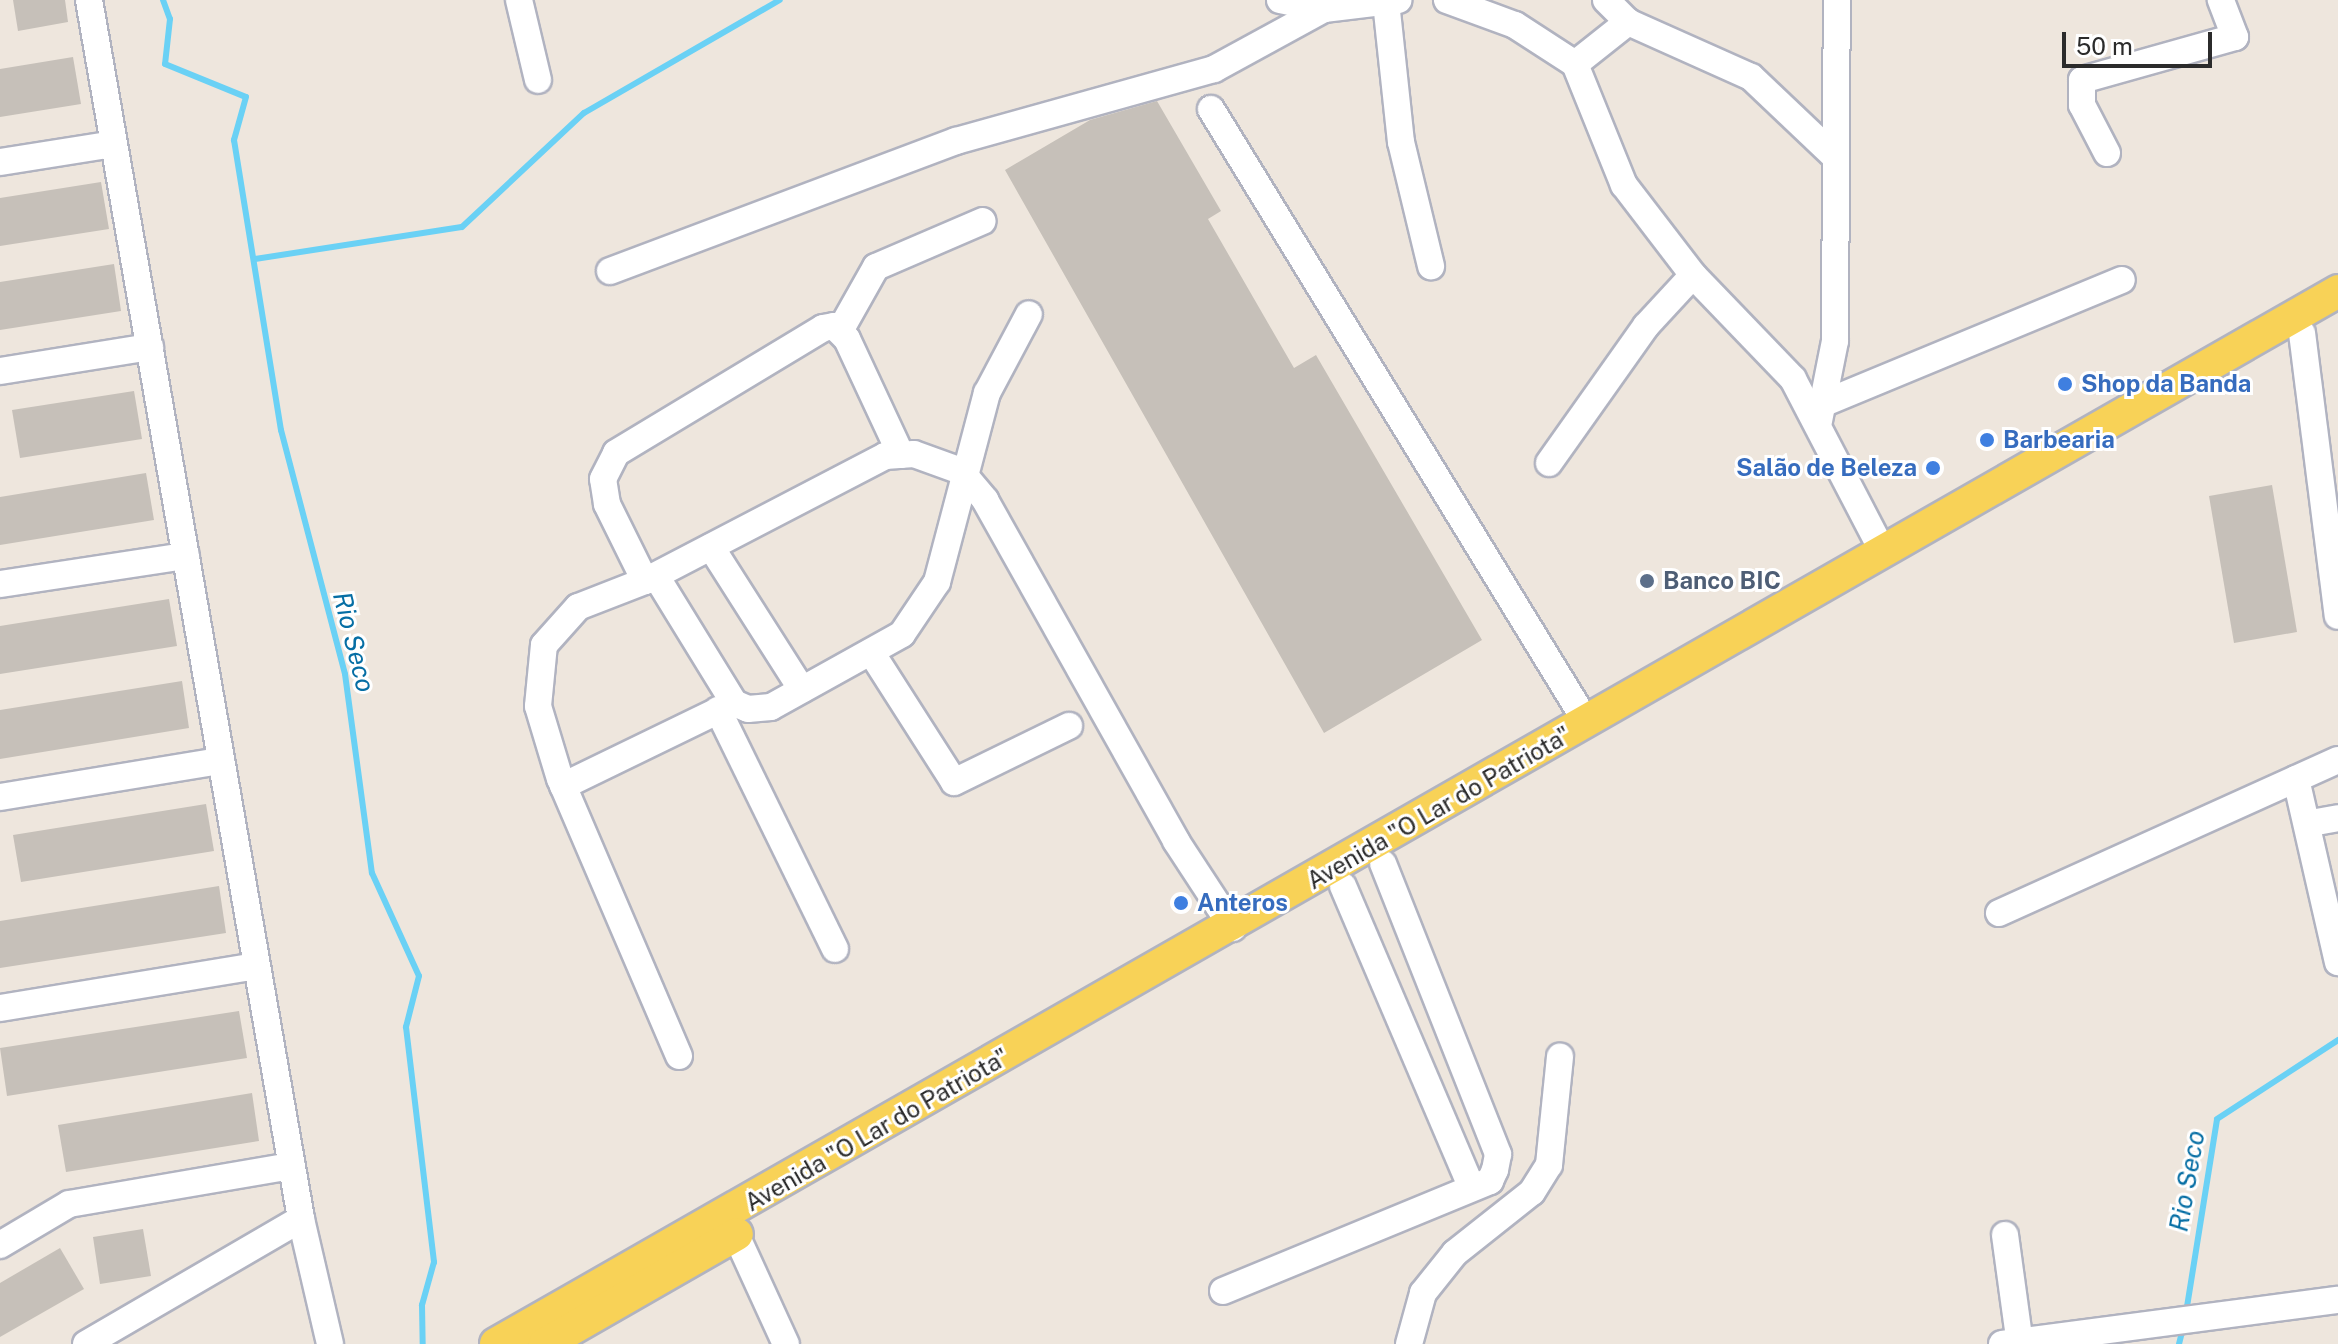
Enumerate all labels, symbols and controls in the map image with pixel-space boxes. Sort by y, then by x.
scale bar [2066,16,2216,66]
text: 50 m [2076,32,2133,60]
place label: Shop da Banda [2081,370,2252,398]
marker: Shop da Banda [2056,375,2074,393]
place label: Barbearia [2003,426,2115,454]
marker: Barbearia [1978,431,1996,449]
place label: Salão de Beleza [1736,454,1917,482]
marker: Salão de Beleza [1924,459,1942,477]
place label: Banco BIC [1663,567,1781,595]
marker: Banco BIC [1638,572,1656,590]
water label: Rio Seco [326,589,382,695]
street label: Avenida "O Lar do Patriota" [1302,720,1576,896]
place label: Anteros [1197,889,1288,917]
marker: Anteros [1172,894,1190,912]
street label: Avenida "O Lar do Patriota" [740,1042,1014,1218]
water label: Rio Seco [2163,1128,2211,1234]

